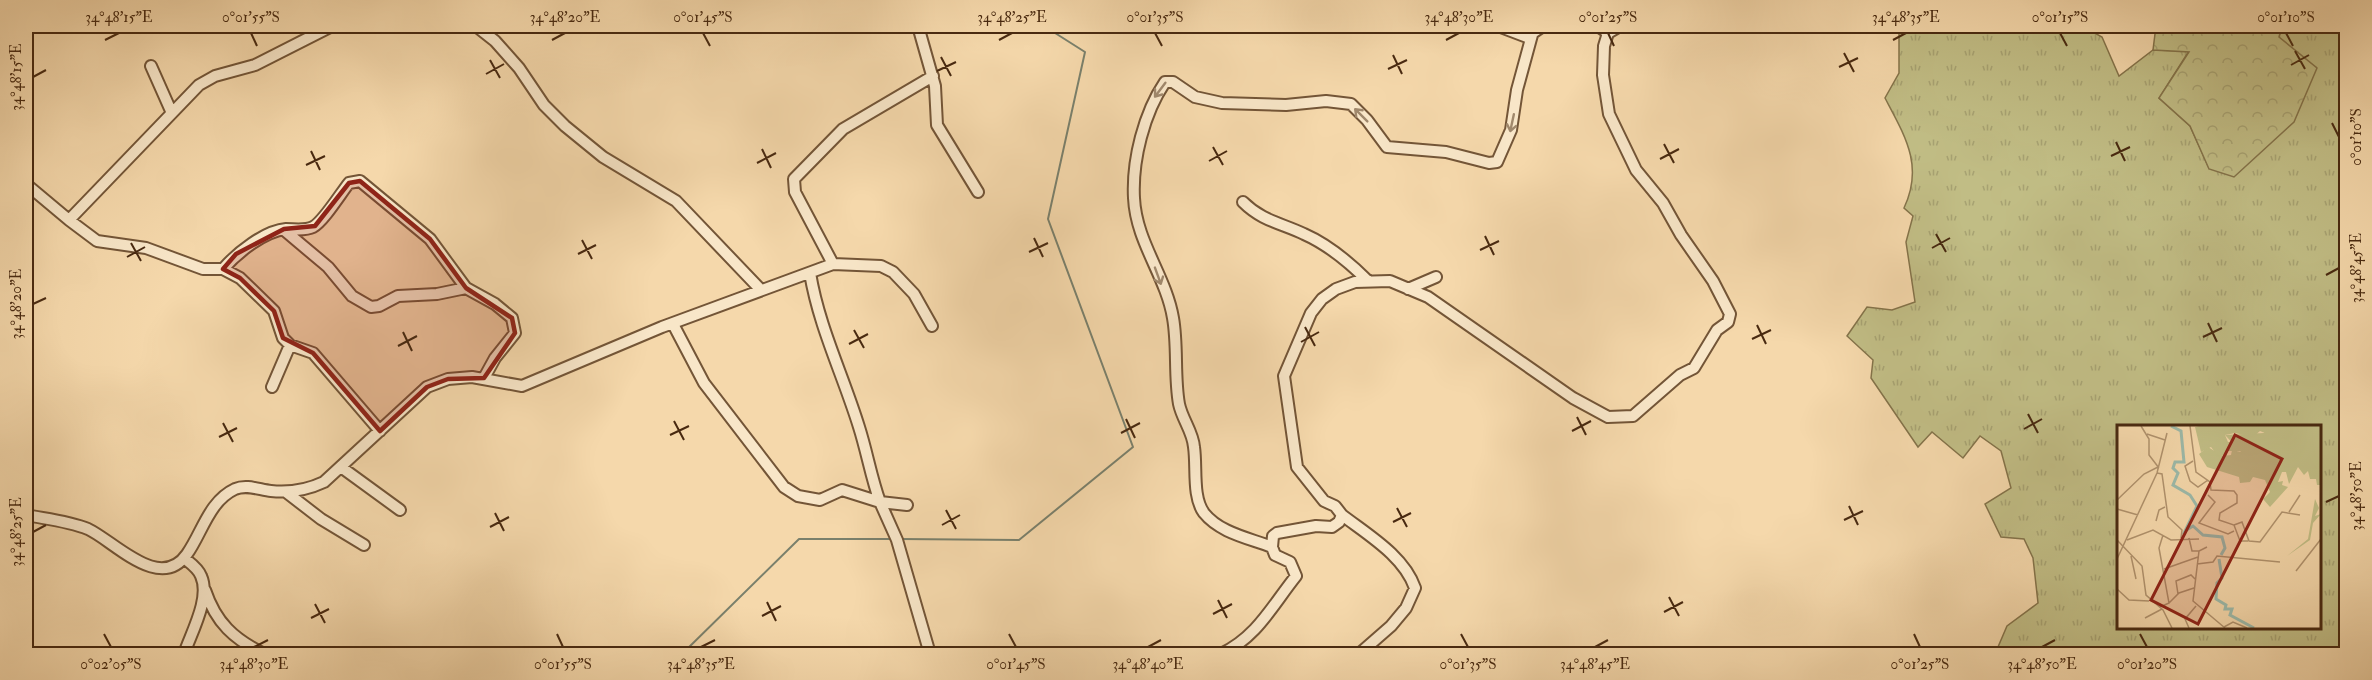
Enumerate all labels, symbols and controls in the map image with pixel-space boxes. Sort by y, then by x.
text: 34°48'15"E [85,8,153,27]
text: 0°01'55"S [222,8,280,27]
text: 34°48'20"E [530,8,601,27]
text: 0°01'45"S [673,8,733,27]
text: 34°48'25"E [977,8,1047,27]
text: 0°01'35"S [1126,8,1184,27]
text: 34°48'30"E [1425,8,1494,27]
text: 0°01'25"S [1579,8,1637,27]
text: 34°48'35"E [1872,8,1940,27]
text: 0°01'15"S [2032,8,2088,27]
text: 0°01'10"S [2257,8,2315,27]
text: 34°48'15"E [7,43,26,111]
one-way arrow [1154,82,1167,98]
one-way arrow [1354,107,1369,122]
text: 0°01'10"S [2347,108,2366,166]
one-way arrow [1506,113,1517,132]
text: 34°48'45"E [2347,233,2366,303]
one-way arrow [1154,266,1165,285]
text: 34°48'20"E [7,268,26,339]
inset map [2117,425,2321,629]
text: 34°48'50"E [2347,461,2366,531]
text: 34°48'25"E [7,497,26,567]
text: 0°02'05"S [80,655,142,674]
text: 34°48'30"E [220,655,289,674]
text: 0°01'55"S [534,655,592,674]
text: 34°48'35"E [667,655,735,674]
text: 0°01'45"S [986,655,1046,674]
text: 34°48'40"E [1112,655,1184,674]
text: 0°01'35"S [1439,655,1497,674]
text: 34°48'45"E [1560,655,1630,674]
text: 0°01'25"S [1891,655,1949,674]
text: 34°48'50"E [2007,655,2077,674]
text: 0°01'20"S [2117,655,2177,674]

